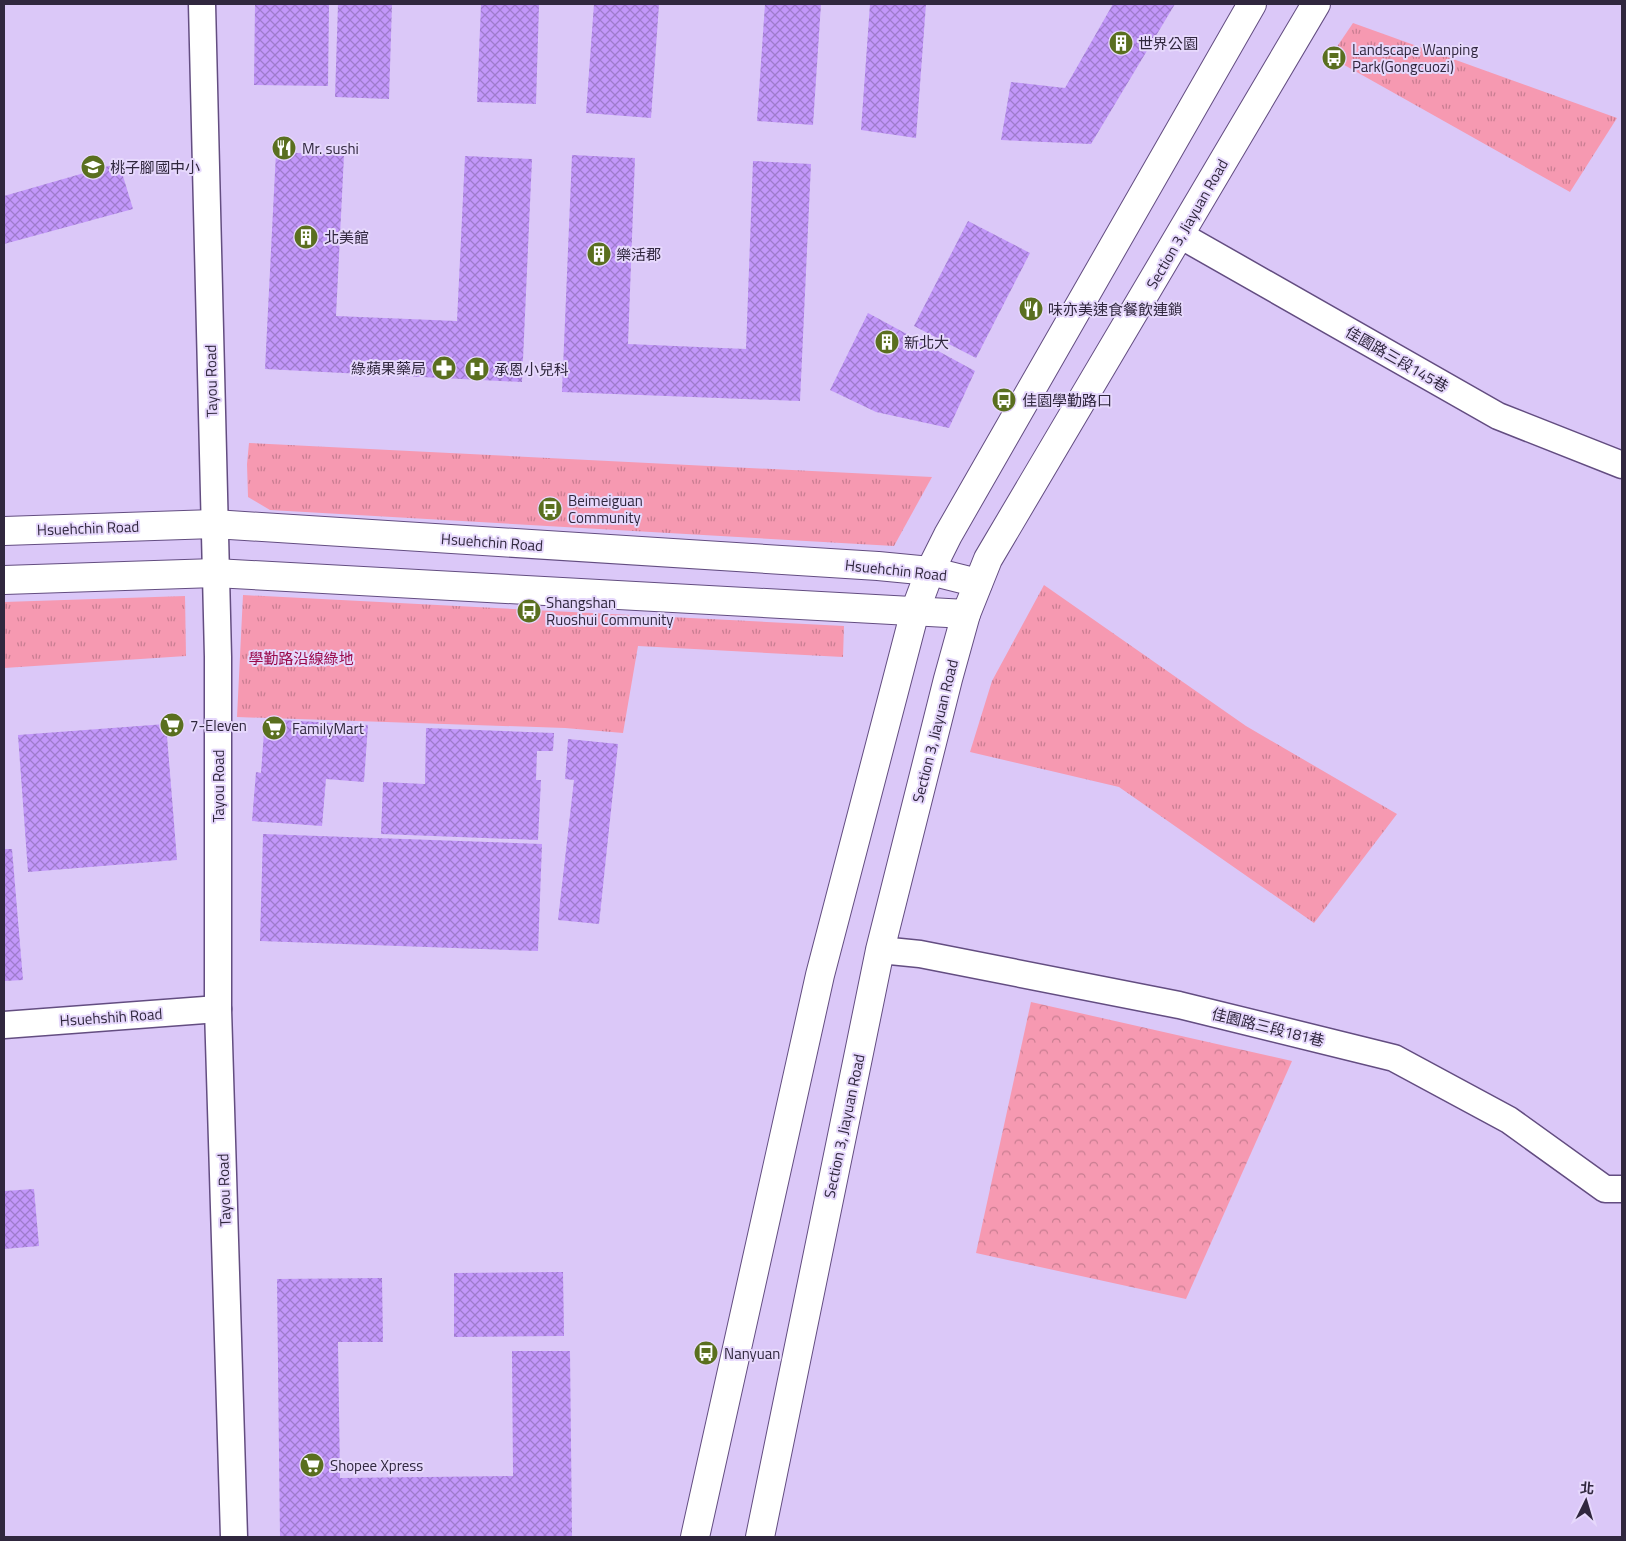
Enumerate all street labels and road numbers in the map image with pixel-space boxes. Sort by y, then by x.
street label: Section 3, Jiayuan Road [1140,155,1234,293]
street label: 佳園路三段145巷 [1341,320,1453,398]
street label: Tayou Road [199,344,223,418]
street label: Hsuehchin Road [36,515,140,541]
street label: Hsuehchin Road [440,527,544,557]
street label: Hsuehchin Road [844,553,948,587]
street label: Section 3, Jiayuan Road [906,657,964,805]
street label: Tayou Road [207,750,230,822]
street label: Hsuehshih Road [59,1002,163,1032]
street label: 佳園路三段181巷 [1209,1002,1327,1052]
street label: Section 3, Jiayuan Road [817,1052,871,1200]
street label: Tayou Road [211,1153,237,1227]

